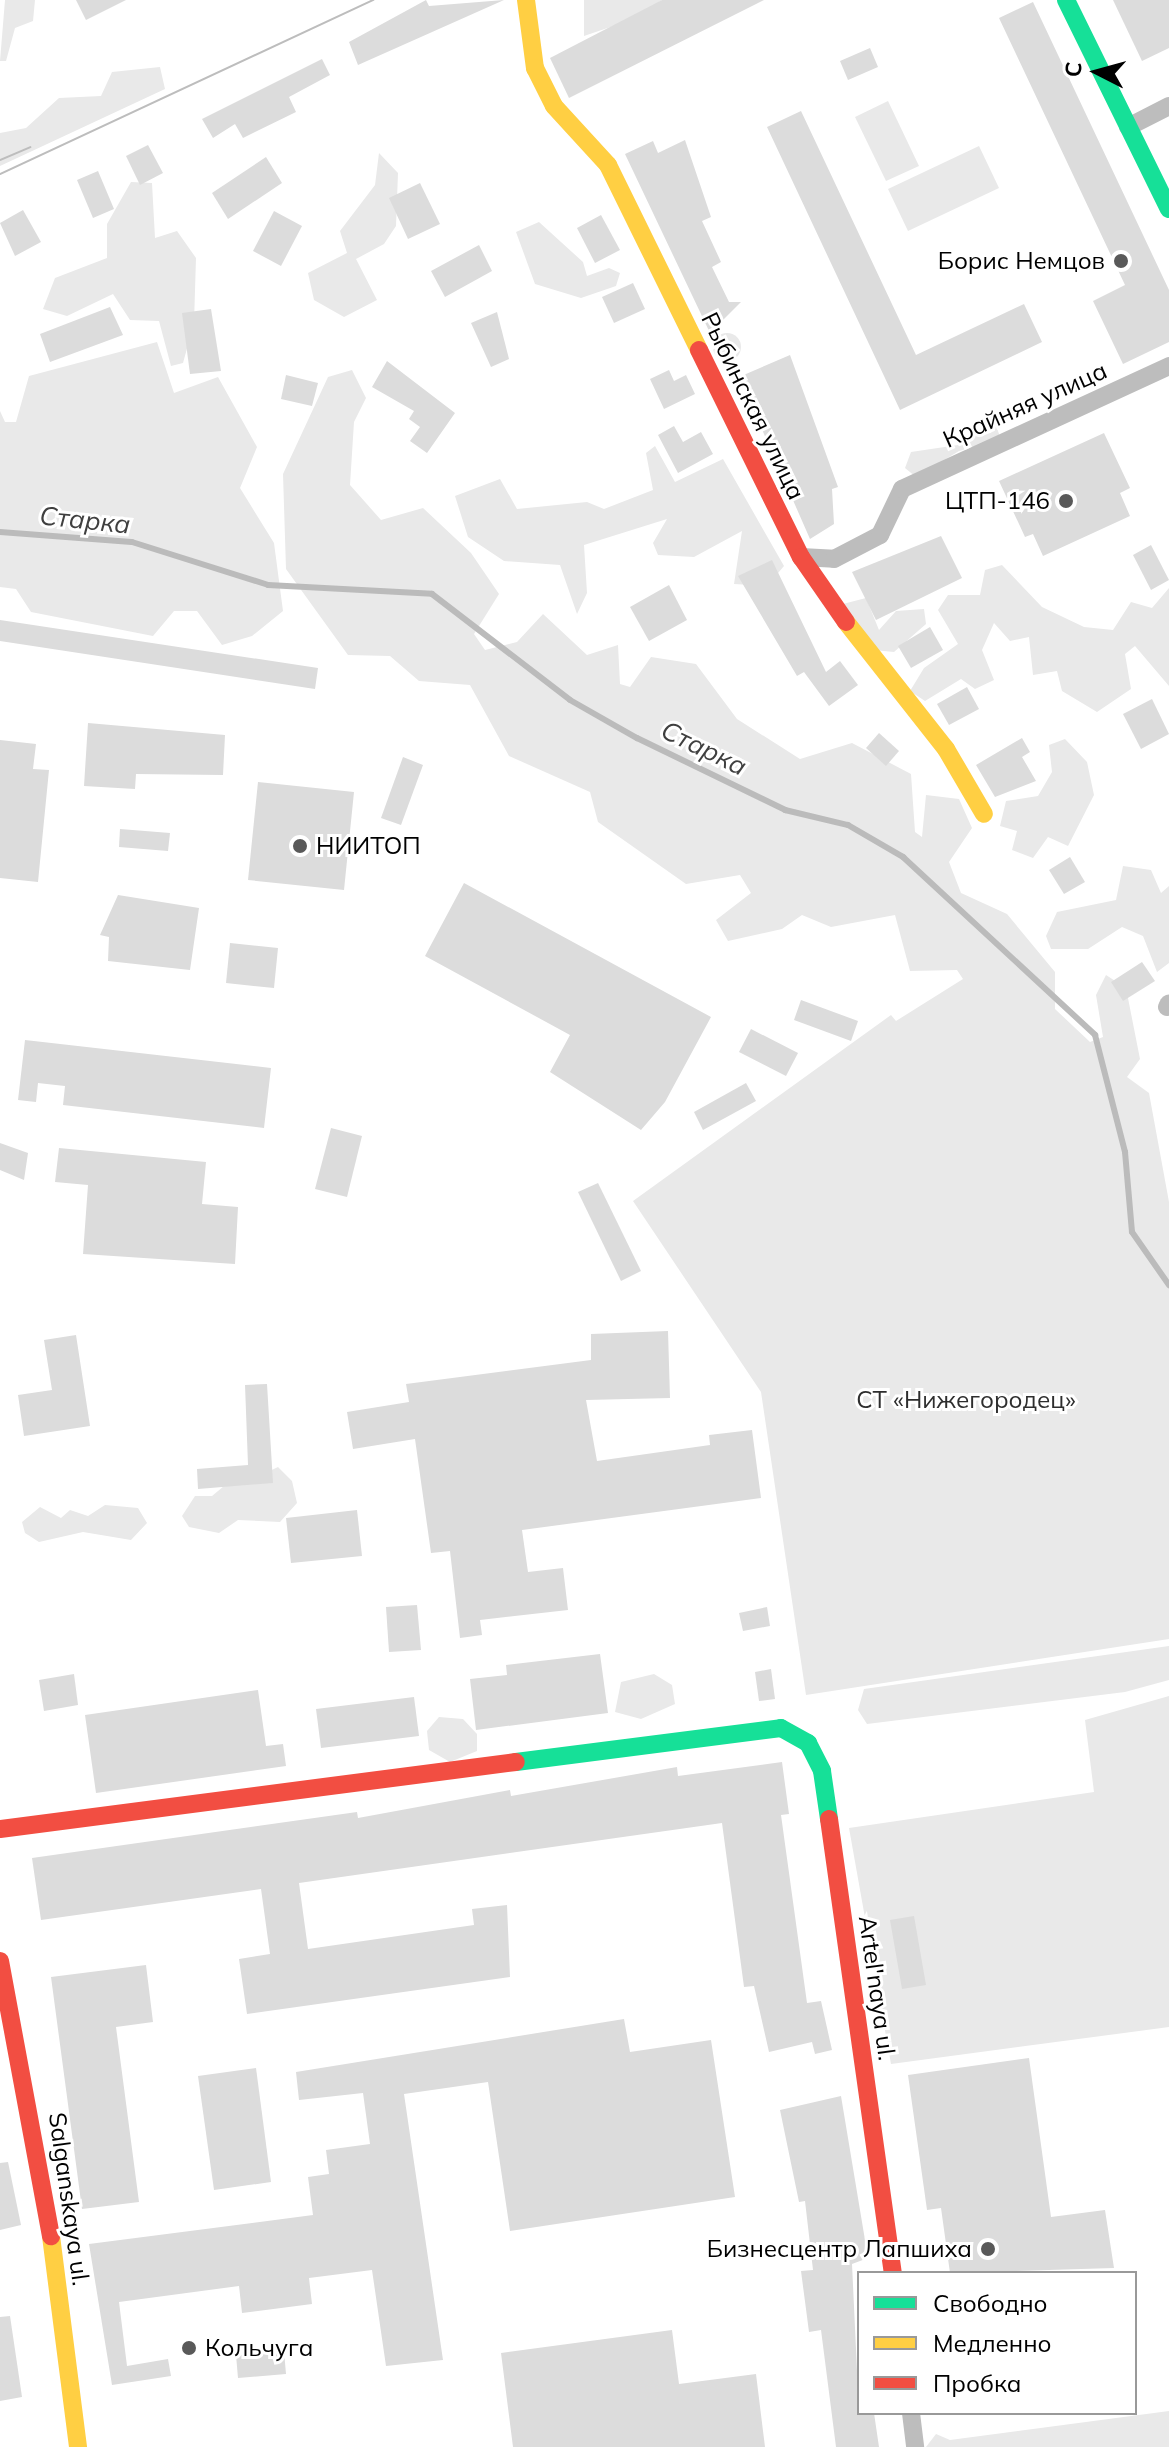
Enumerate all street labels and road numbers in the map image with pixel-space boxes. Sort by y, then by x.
street label: Рыбинская улица [695,308,811,504]
street label: Крайняя улица [939,356,1111,454]
street label: Artel'naya ul. [853,1914,901,2062]
street label: Salganskaya ul. [43,2111,95,2287]

